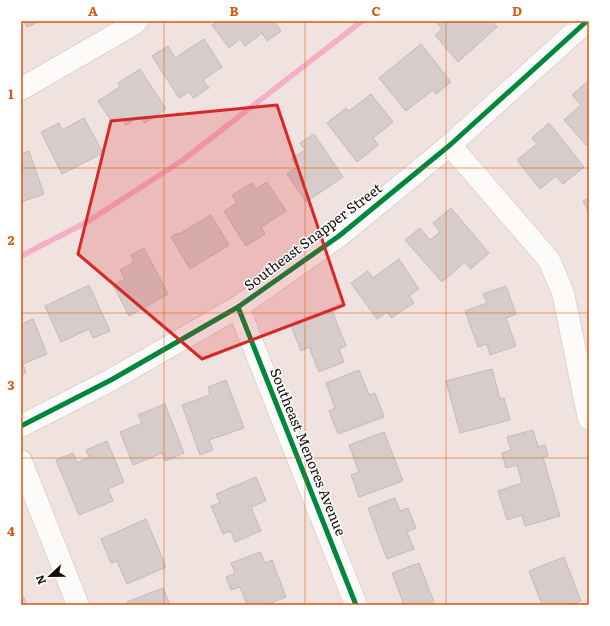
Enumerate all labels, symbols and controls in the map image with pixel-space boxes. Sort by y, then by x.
text: A [88,1,98,20]
text: B [230,1,239,20]
text: C [371,1,381,20]
text: D [512,1,522,20]
text: 1 [8,84,14,103]
street label: Southeast Snapper Street [239,177,386,295]
text: 2 [8,230,15,249]
street label: Southeast Menores Avenue [266,365,352,538]
text: 3 [7,375,15,394]
text: 4 [7,521,15,540]
north arrow [30,556,70,596]
text: N [31,573,49,587]

